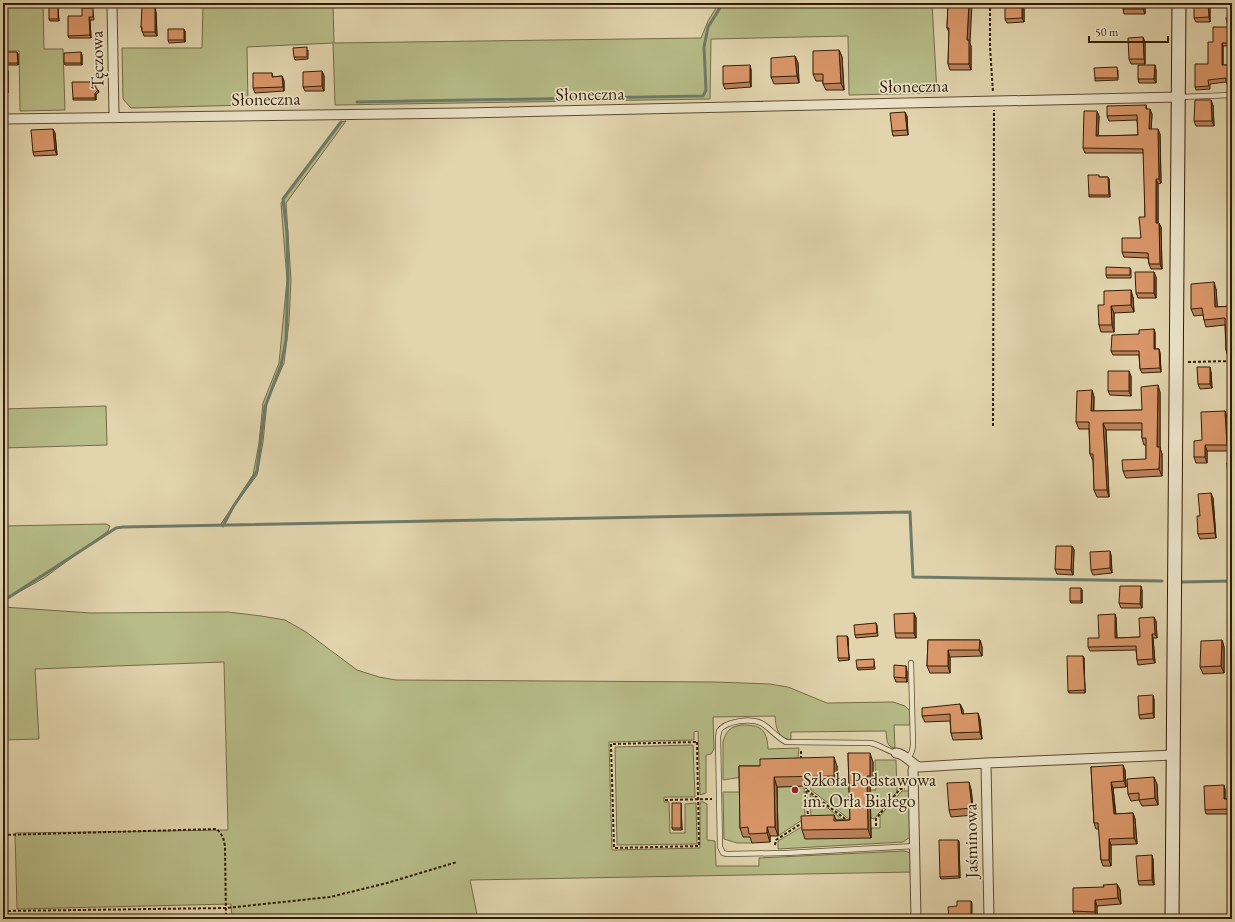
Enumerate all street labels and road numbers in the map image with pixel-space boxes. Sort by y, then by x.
street label: Tęczowa [84,30,109,89]
street label: Słoneczna [879,73,950,98]
street label: Słoneczna [555,81,626,106]
street label: Słoneczna [231,86,302,111]
street label: Jaśminowa [958,803,983,881]

